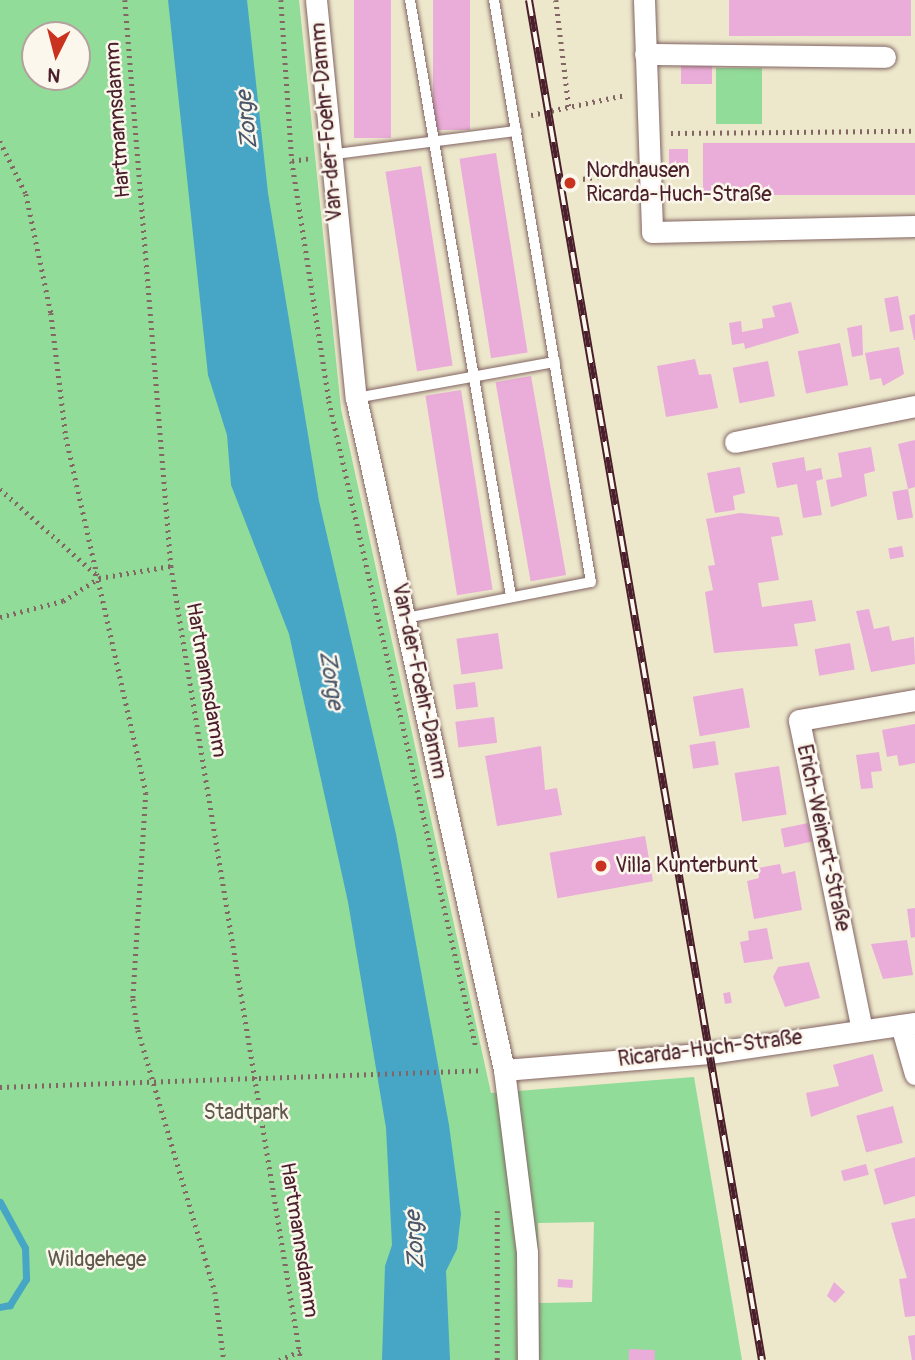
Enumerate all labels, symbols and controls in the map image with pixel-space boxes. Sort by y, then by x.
north arrow [21,21,91,91]
street label: Van-der-Foehr-Damm [306,21,348,223]
street label: Hartmannsdamm [100,41,136,199]
text: N [46,62,62,88]
water label: Zorge [230,90,264,150]
place label: Nordhausen Ricarda-Huch-Straße [586,158,771,208]
marker: Nordhausen Ricarda-Huch-Straße [560,173,580,193]
street label: Van-der-Foehr-Damm [386,581,452,781]
street label: Hartmannsdamm [180,601,232,759]
water label: Zorge [313,649,349,711]
street label: Erich-Weinert-Straße [791,742,855,934]
place label: Villa Kunterbunt [615,853,758,879]
marker: Villa Kunterbunt [593,858,609,874]
street label: Ricarda-Huch-Straße [616,1025,804,1073]
park label: Stadtpark [203,1100,289,1126]
street label: Hartmannsdamm [274,1161,324,1319]
water label: Zorge [399,1210,431,1270]
park label: Wildgehege [48,1247,146,1273]

